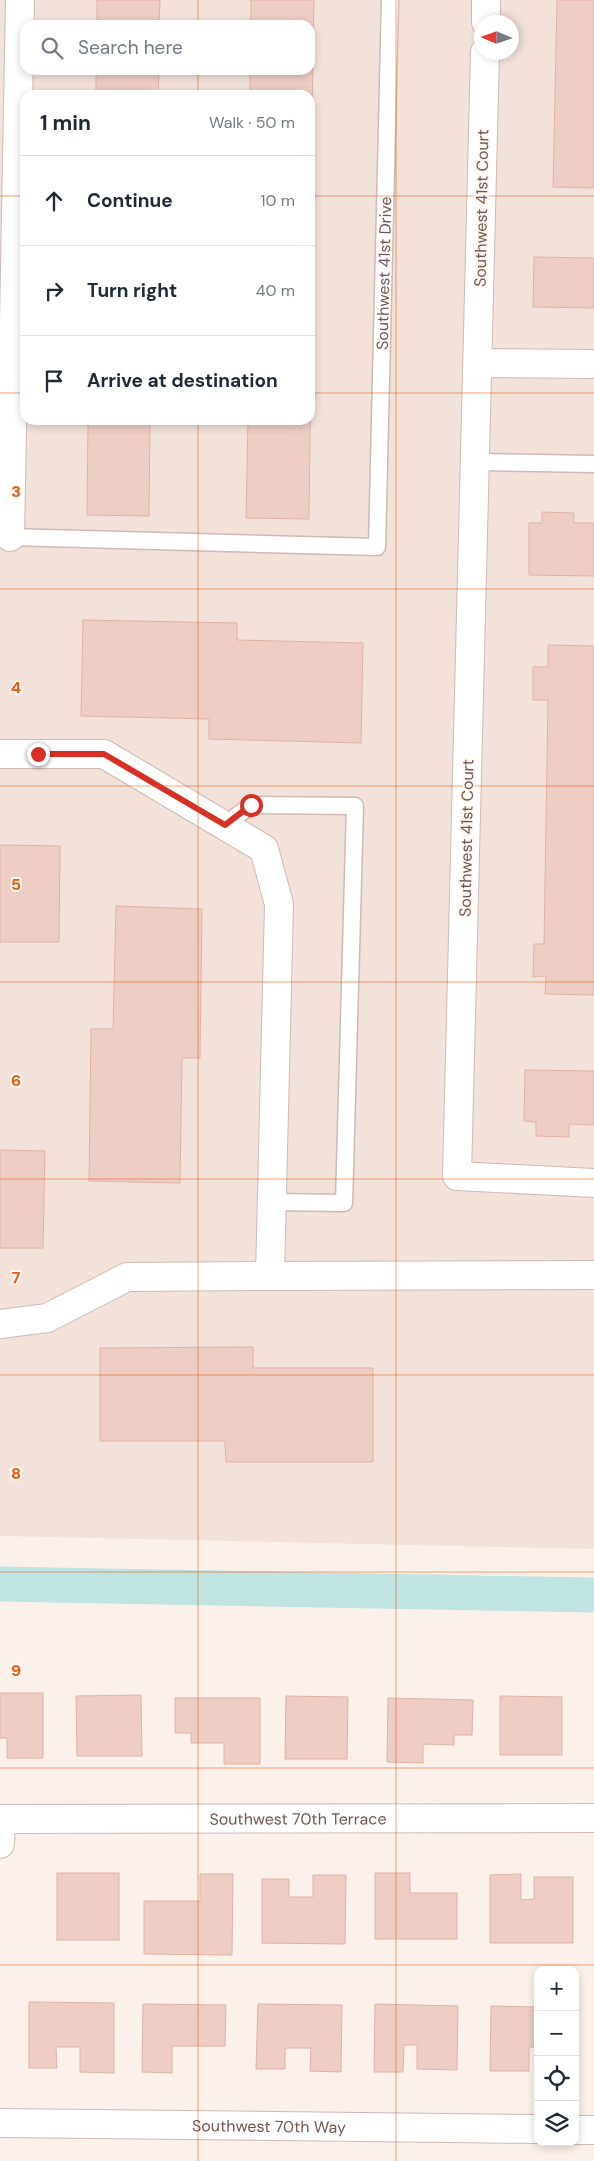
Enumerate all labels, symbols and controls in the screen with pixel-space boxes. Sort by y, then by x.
north arrow [474,15,519,60]
search box [20,20,315,75]
icon: search [38,34,66,62]
text: Search here [78,35,183,60]
text: 1 min [40,109,91,137]
text: Walk · 50 m [209,112,295,133]
street label: Southwest 41st Court [470,129,493,287]
icon: ahead [40,187,68,215]
text: Continue [87,188,173,213]
text: 10 m [261,190,295,211]
street label: Southwest 41st Drive [372,196,396,350]
icon: right [40,277,68,305]
text: Turn right [87,278,177,303]
text: 40 m [256,280,295,301]
icon: arrive [40,367,68,395]
text: Arrive at destination [87,368,278,393]
text: 3 [11,481,21,502]
text: 4 [11,677,21,698]
route end [27,743,50,766]
street label: Southwest 41st Court [455,759,478,917]
route start [240,794,263,817]
text: 5 [11,874,21,895]
text: 6 [11,1070,21,1091]
text: 7 [12,1267,21,1288]
text: 8 [11,1463,21,1484]
text: 9 [11,1660,21,1681]
street label: Southwest 70th Terrace [209,1808,387,1830]
map controls [534,1966,579,2146]
button: + [534,1966,579,2011]
button: − [534,2011,579,2056]
button: locate [534,2056,579,2101]
button: layers [534,2101,579,2146]
street label: Southwest 70th Way [192,2115,346,2138]

